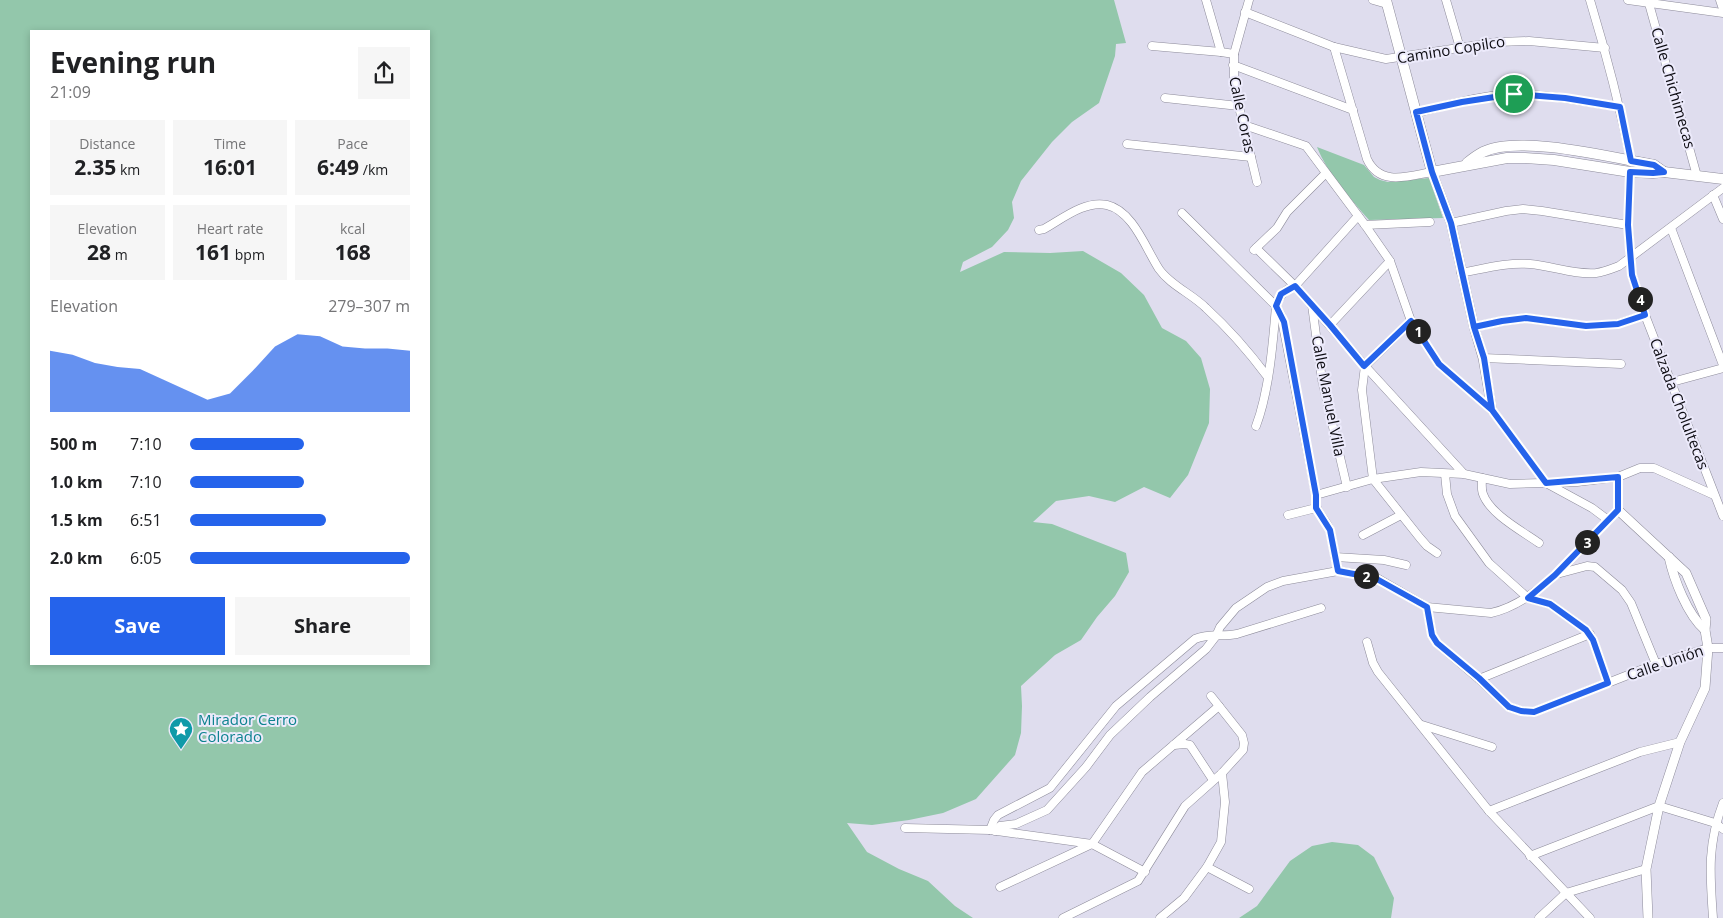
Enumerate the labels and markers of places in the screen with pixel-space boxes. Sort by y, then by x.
pin [1493,73,1535,115]
pin: 4 [1628,286,1652,312]
pin: 1 [1406,318,1430,344]
pin: 3 [1574,530,1600,554]
pin: 2 [1354,564,1378,588]
place label: Mirador Cerro Colorado [198,709,297,746]
place icon: Mirador Cerro Colorado [168,716,194,750]

